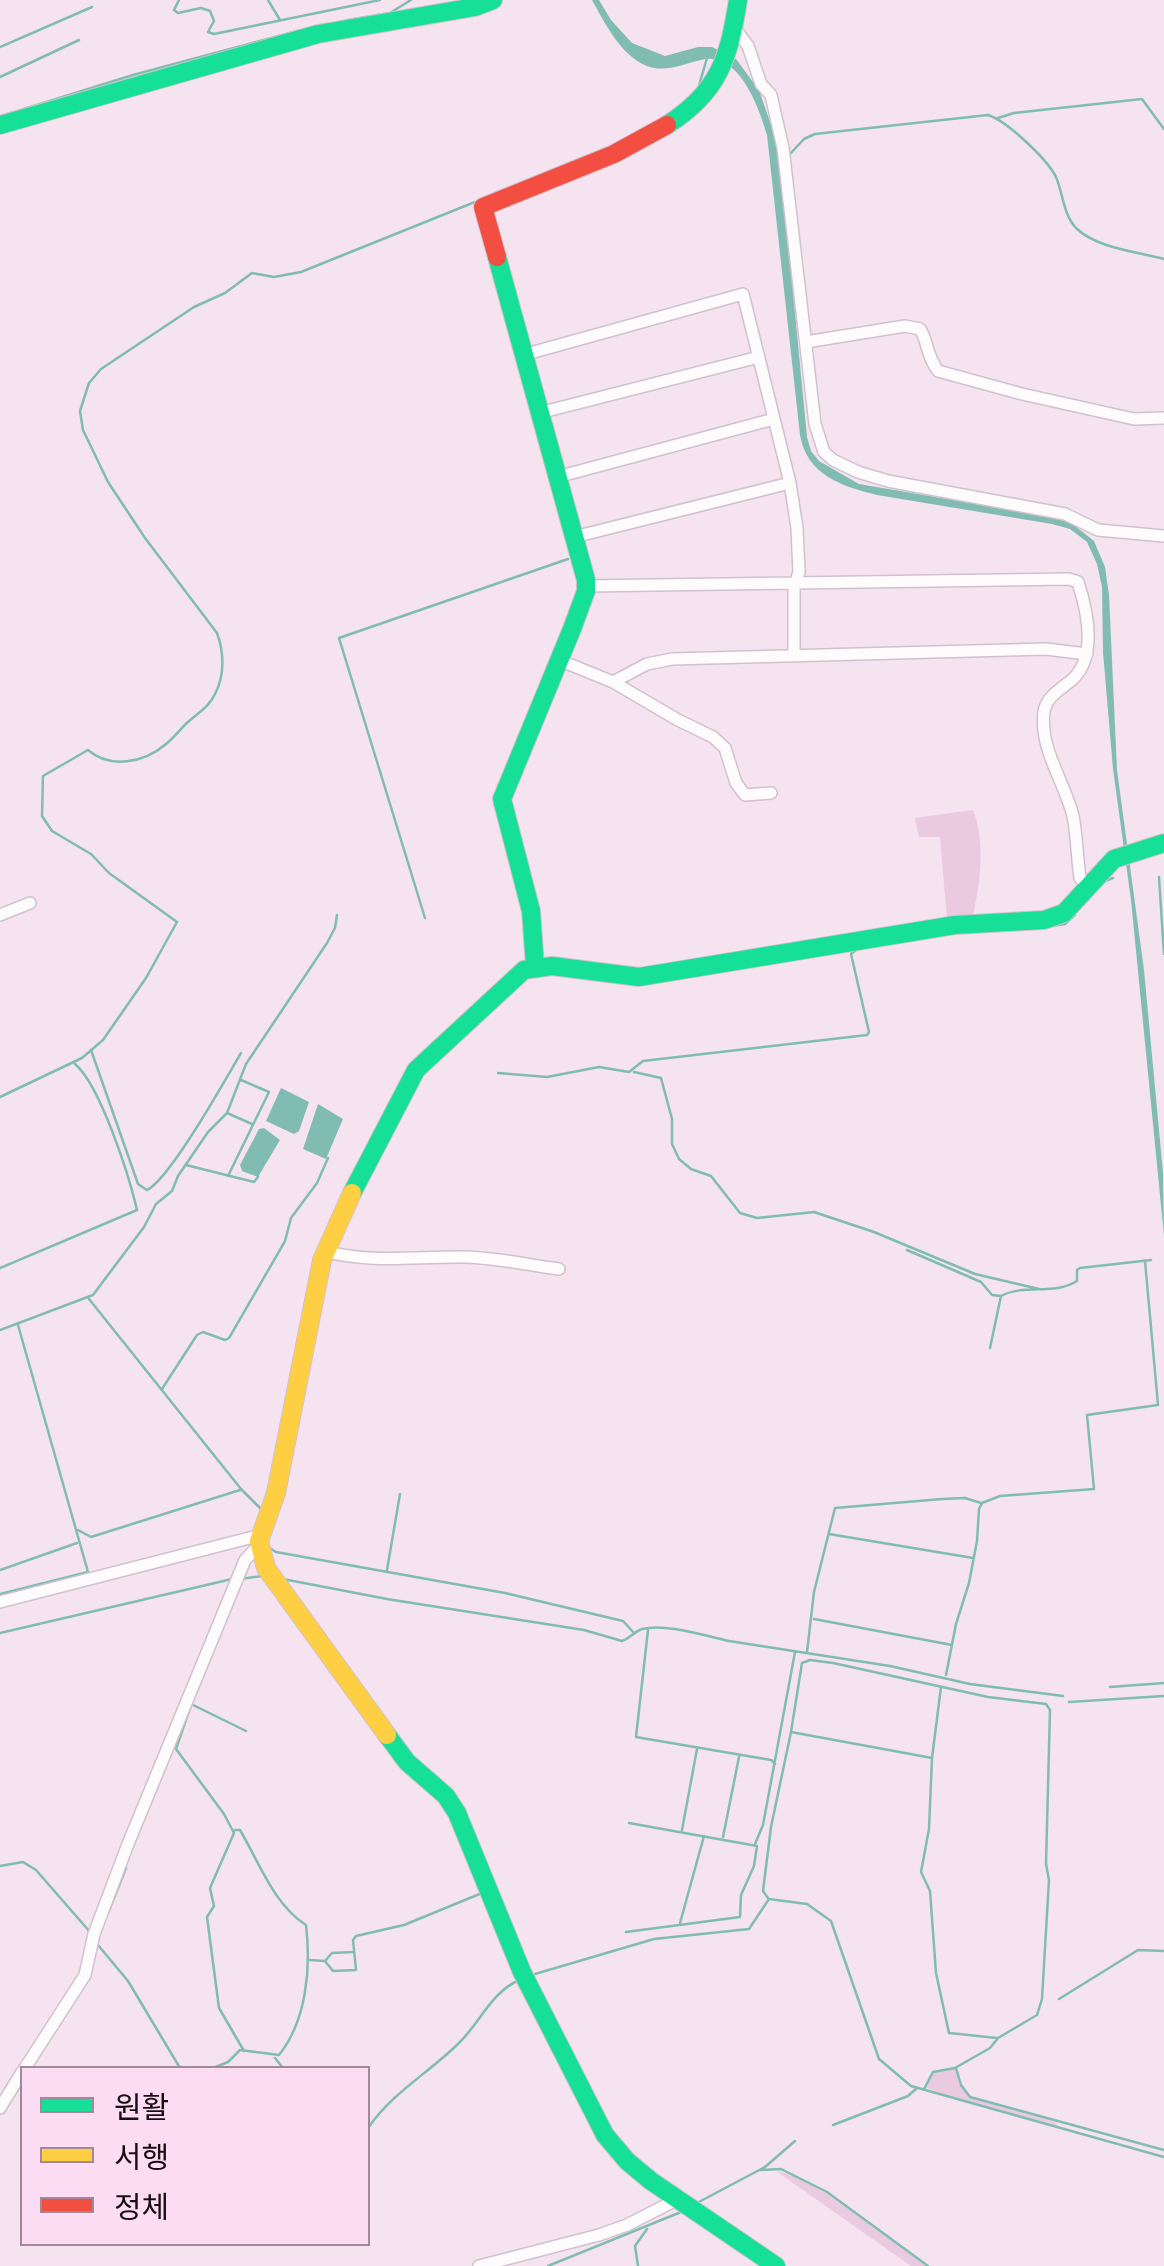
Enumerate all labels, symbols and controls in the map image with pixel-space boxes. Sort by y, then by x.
legend [20,2066,370,2246]
text: 원활 [114,2090,169,2124]
text: 서행 [114,2140,169,2174]
text: 정체 [114,2190,169,2224]

